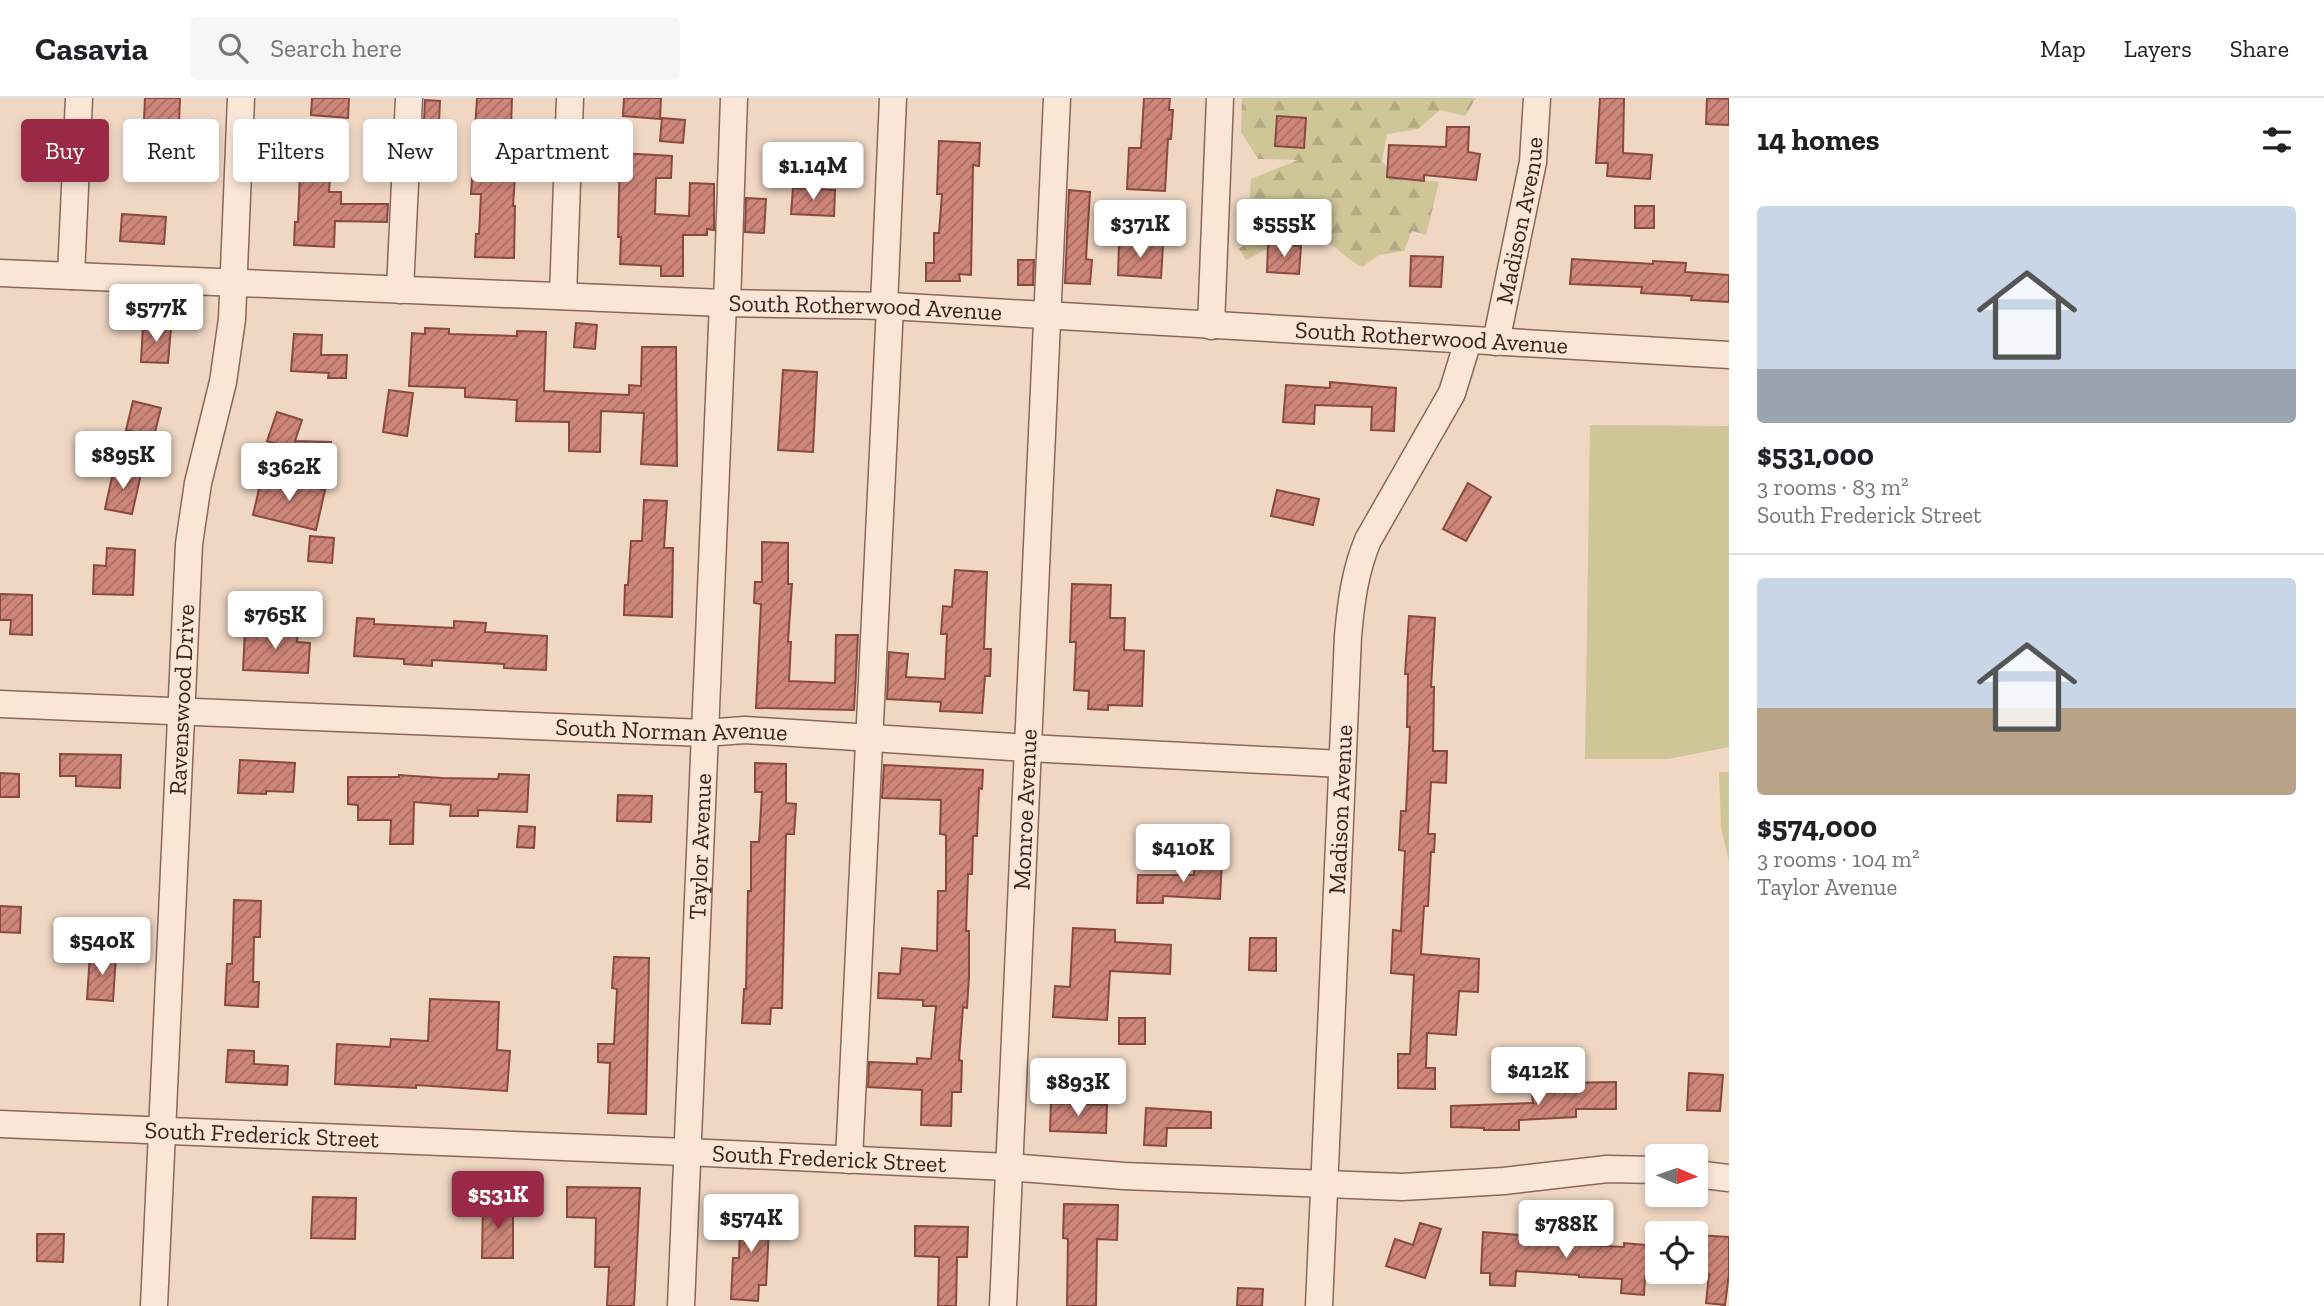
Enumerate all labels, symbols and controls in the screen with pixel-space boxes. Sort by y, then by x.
search box [190,17,680,80]
text: Casavia [35,29,148,68]
icon: search [214,29,252,67]
text: Search here [270,32,402,64]
text: Map [2040,34,2086,63]
text: Layers [2124,34,2192,63]
text: Share [2230,34,2289,63]
chip: Buy [21,119,109,182]
chip: Rent [123,119,219,182]
chip: Filters [233,119,349,182]
chip: New [363,119,457,182]
chip: Apartment [471,119,633,182]
icon: filters [2258,121,2296,159]
text: 14 homes [1757,122,1880,158]
street label: Madison Avenue [1489,136,1549,307]
pin: $1.14M [756,142,870,202]
text: $1.14M [779,151,847,179]
pin: $371K [1091,200,1189,260]
pin: $555K [1235,200,1333,259]
text: $555K [1253,208,1315,236]
text: $371K [1110,209,1170,237]
icon: home [1964,252,2090,378]
pin: $577K [107,285,205,344]
street label: South Rotherwood Avenue [728,288,1003,327]
text: $577K [125,293,187,321]
street label: South Rotherwood Avenue [1294,315,1569,360]
pin: $895K [74,432,172,491]
text: $531,000 [1757,437,1874,473]
text: $895K [91,440,155,468]
pin: $362K [240,444,338,503]
text: $362K [257,452,321,480]
text: 3 rooms · 83 m² [1757,473,1909,501]
text: South Frederick Street [1757,501,1982,529]
pin: $765K [226,592,324,651]
text: $765K [244,600,306,628]
street label: Ravenswood Drive [162,603,200,796]
icon: home [1964,624,2090,750]
street label: South Norman Avenue [555,712,788,747]
street label: Madison Avenue [1322,724,1358,895]
street label: Monroe Avenue [1007,728,1043,891]
street label: Taylor Avenue [682,773,717,920]
text: $574,000 [1757,809,1877,845]
pin: $410K [1134,824,1232,884]
text: $410K [1152,833,1214,861]
text: 3 rooms · 104 m² [1757,845,1920,873]
text: Taylor Avenue [1757,873,1897,901]
pin: $540K [53,918,151,977]
text: $540K [69,926,135,954]
pin: $412K [1489,1048,1587,1107]
text: $412K [1507,1056,1569,1084]
pin: $893K [1029,1058,1127,1118]
text: $893K [1046,1067,1110,1095]
street label: South Frederick Street [144,1115,380,1153]
street label: South Frederick Street [711,1138,947,1178]
north arrow [1645,1144,1708,1208]
map controls [1645,1144,1708,1284]
pin: $531K [449,1172,547,1231]
text: $531K [468,1180,528,1208]
pin: $574K [702,1194,800,1254]
pin: $788K [1517,1200,1615,1260]
text: $574K [720,1203,782,1231]
text: $788K [1535,1209,1597,1237]
button: locate [1645,1221,1708,1284]

